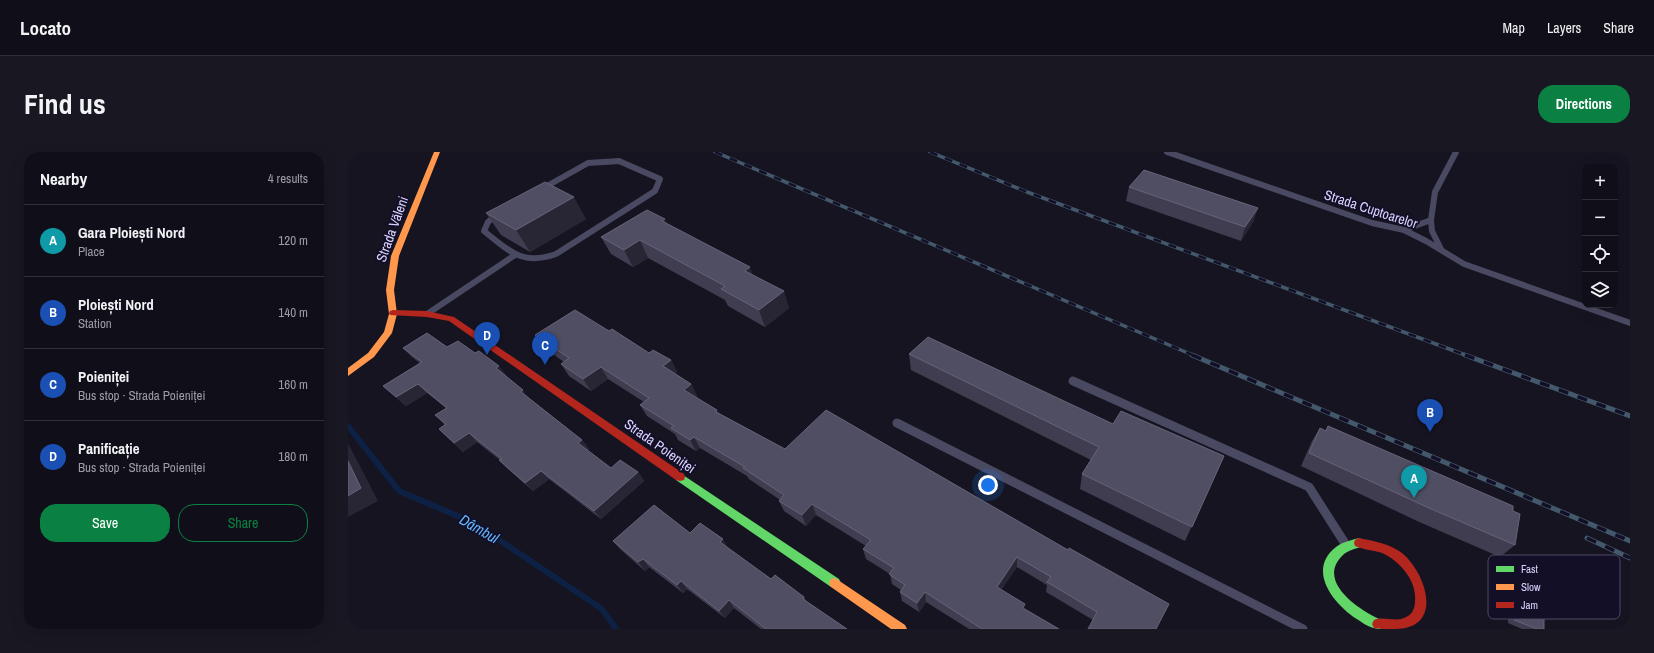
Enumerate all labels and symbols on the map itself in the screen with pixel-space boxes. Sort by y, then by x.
street label: Strada Cuptoarelor [1322,185,1420,233]
street label: Strada Văleni [372,194,412,264]
pin: D [474,322,500,355]
pin: C [532,332,558,365]
pin: B [1417,399,1443,432]
street label: Strada Poieniței [621,415,699,477]
pin: A [1401,465,1427,498]
your location [978,475,998,495]
water label: Dâmbul [456,509,503,548]
legend [1488,555,1620,619]
text: Fast [1521,562,1539,576]
text: Slow [1521,580,1541,594]
text: Jam [1521,598,1538,612]

